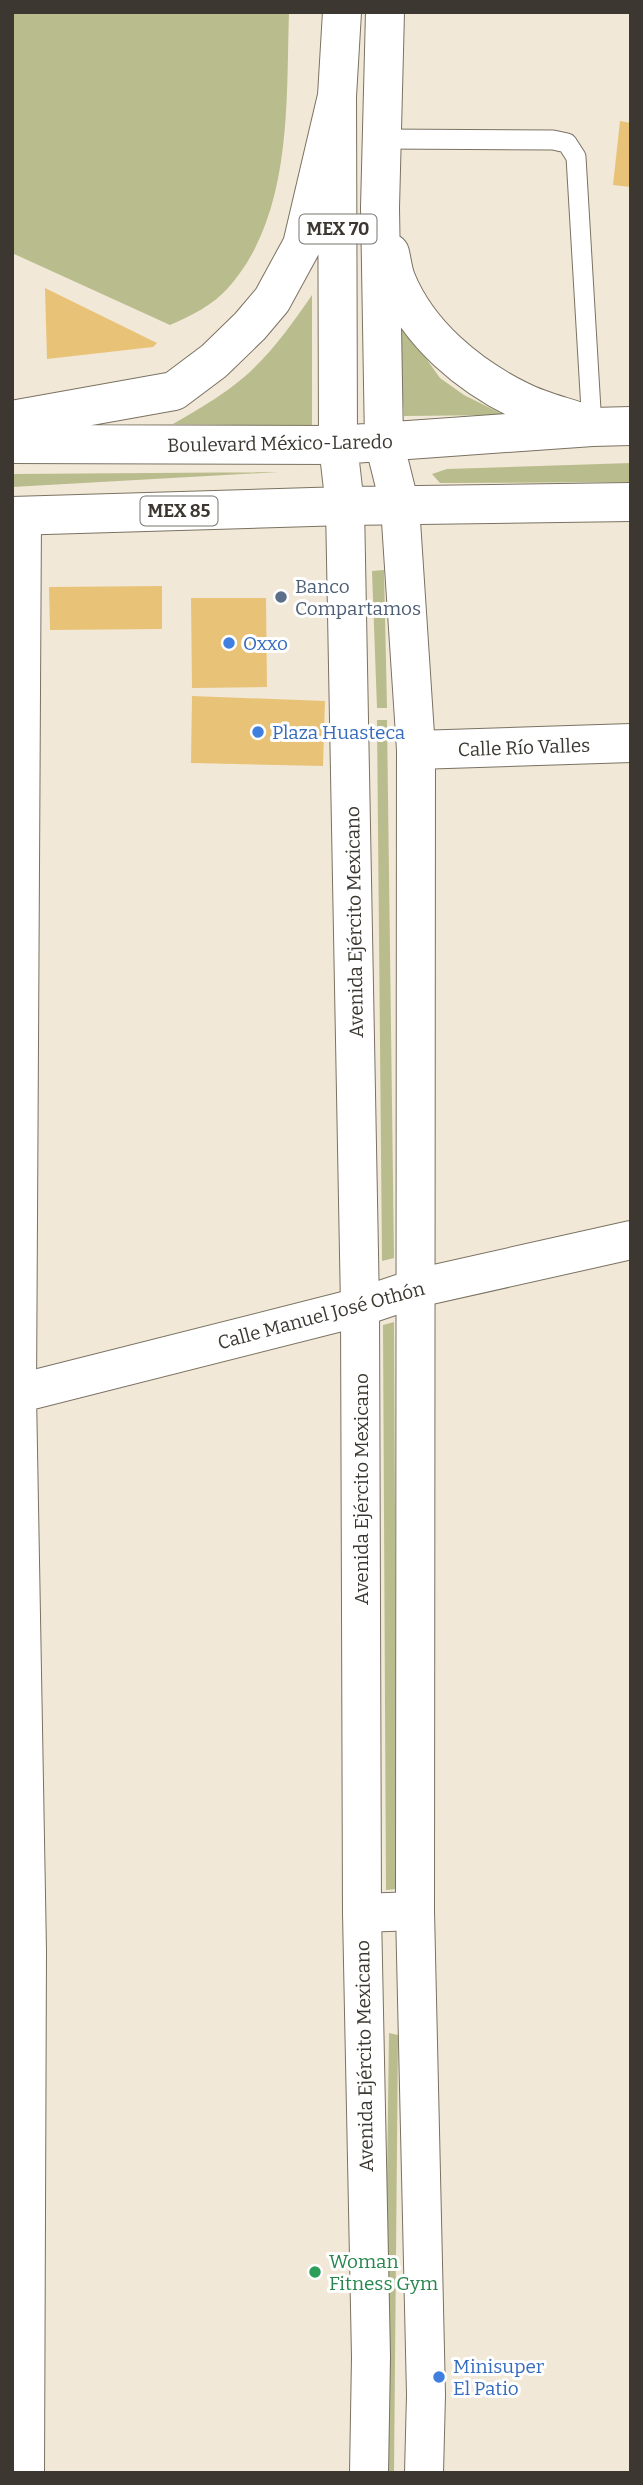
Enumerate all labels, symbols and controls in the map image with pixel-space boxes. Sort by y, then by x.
road number: MEX 70 [300,214,376,244]
street label: Boulevard México-Laredo [167,430,393,457]
road number: MEX 85 [140,496,218,526]
place label: Banco Compartamos [295,575,421,620]
marker: Banco Compartamos [273,589,289,605]
place label: Oxxo [243,632,288,655]
marker: Oxxo [221,635,237,651]
place label: Plaza Huasteca [272,721,406,744]
marker: Plaza Huasteca [250,724,266,740]
street label: Calle Río Valles [457,734,591,761]
street label: Avenida Ejército Mexicano [341,806,368,1038]
street label: Calle Manuel José Othón [215,1277,427,1354]
street label: Avenida Ejército Mexicano [350,1373,373,1605]
street label: Avenida Ejército Mexicano [351,1940,378,2172]
place label: Woman Fitness Gym [329,2250,438,2295]
marker: Woman Fitness Gym [307,2264,323,2280]
place label: Minisuper El Patio [453,2355,545,2400]
marker: Minisuper El Patio [431,2369,447,2385]

